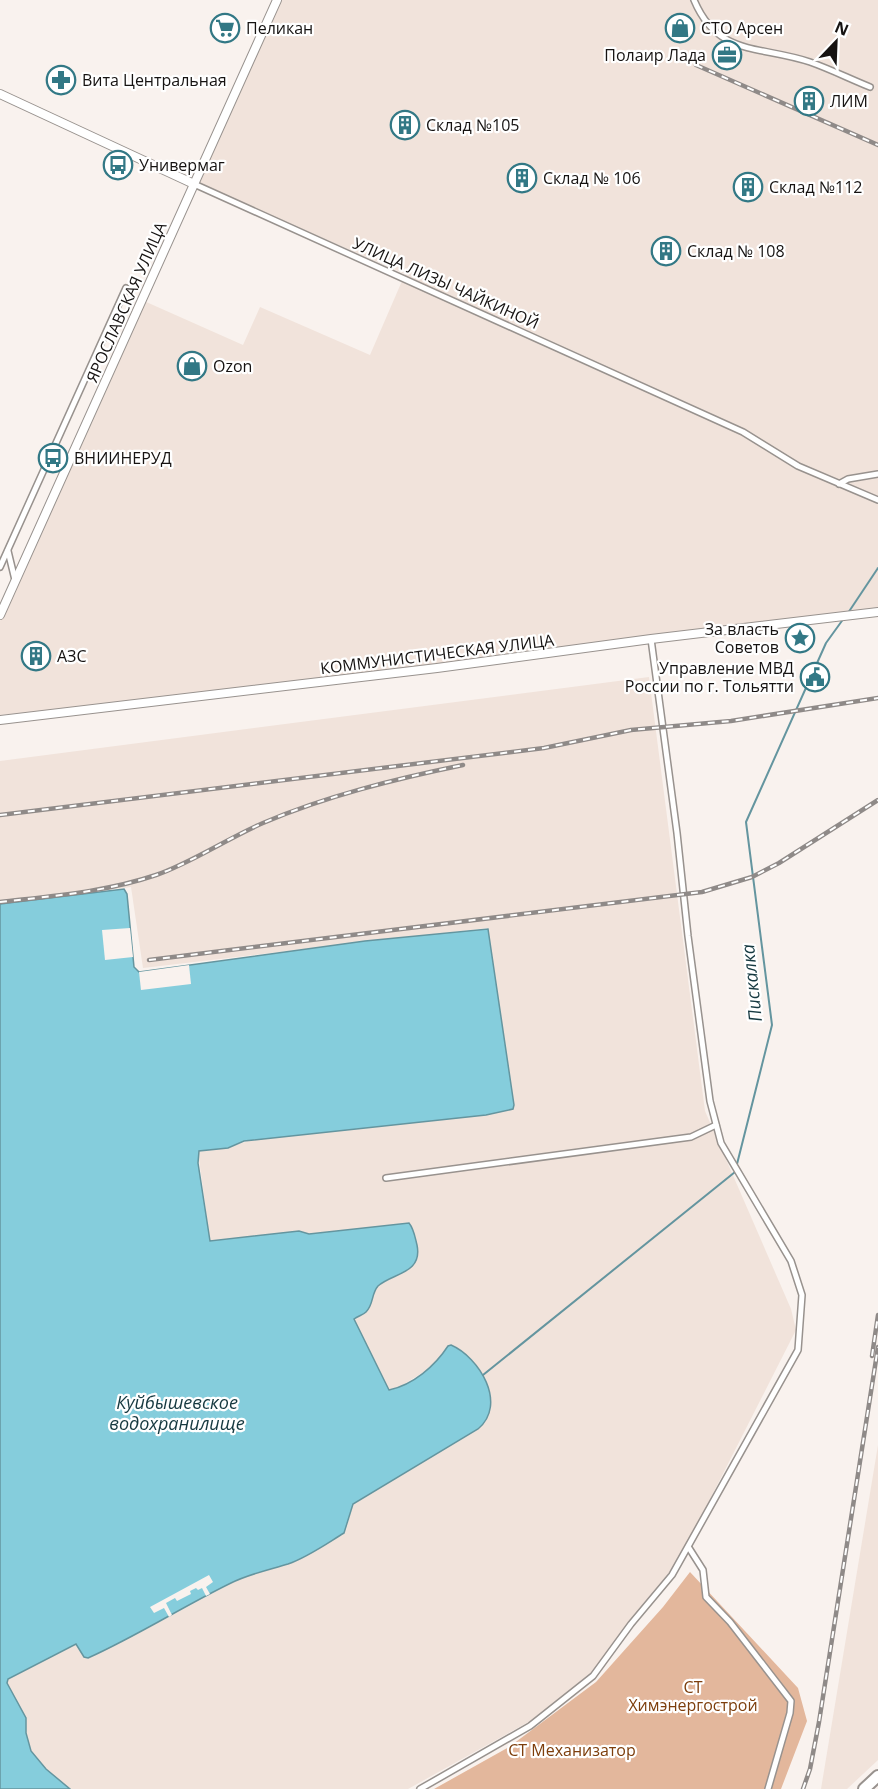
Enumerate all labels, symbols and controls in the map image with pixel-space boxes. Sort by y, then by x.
supermarket icon: Пеликан [209,12,241,44]
shop icon: СТО Арсен [664,12,696,44]
north arrow [806,12,866,72]
text: N [832,16,852,41]
place label: Пеликан [246,17,313,39]
place label: СТО Арсен [701,17,783,39]
office icon: Полаир Лада [711,39,743,71]
place label: Полаир Лада [604,44,706,66]
pharmacy icon: Вита Центральная [45,64,77,96]
place label: Вита Центральная [82,69,227,91]
building icon: ЛИМ [793,85,825,117]
place label: ЛИМ [830,90,868,112]
building icon: Склад №105 [389,109,421,141]
place label: Склад №105 [426,114,519,136]
bus stop icon: Универмаг [102,149,134,181]
place label: Универмаг [139,154,225,176]
building icon: Склад № 106 [506,162,538,194]
place label: Склад № 106 [543,167,641,189]
building icon: Склад №112 [732,171,764,203]
place label: Склад №112 [769,176,862,198]
street label: ЯРОСЛАВСКАЯ УЛИЦА [81,218,172,386]
street label: УЛИЦА ЛИЗЫ ЧАЙКИНОЙ [349,232,543,334]
building icon: Склад № 108 [650,235,682,267]
place label: Склад № 108 [687,240,785,262]
shop icon: Ozon [176,350,208,382]
place label: Ozon [213,355,252,377]
bus stop icon: ВНИИНЕРУД [37,442,69,474]
place label: ВНИИНЕРУД [74,447,172,469]
place label: За власть Советов [705,618,779,658]
place icon: За власть Советов [784,622,816,654]
street label: КОММУНИСТИЧЕСКАЯ УЛИЦА [319,629,556,679]
building icon: АЗС [20,640,52,672]
place label: АЗС [57,645,87,667]
place label: Управление МВД России по г. Тольятти [625,657,794,697]
public building icon: Управление МВД России по г. Тольятти [799,661,831,693]
water label: Пискалка [735,943,767,1023]
water label: Куйбышевское водохранилище [109,1390,245,1435]
park label: СТ Химэнергострой [628,1676,758,1716]
park label: СТ Механизатор [508,1739,636,1761]

